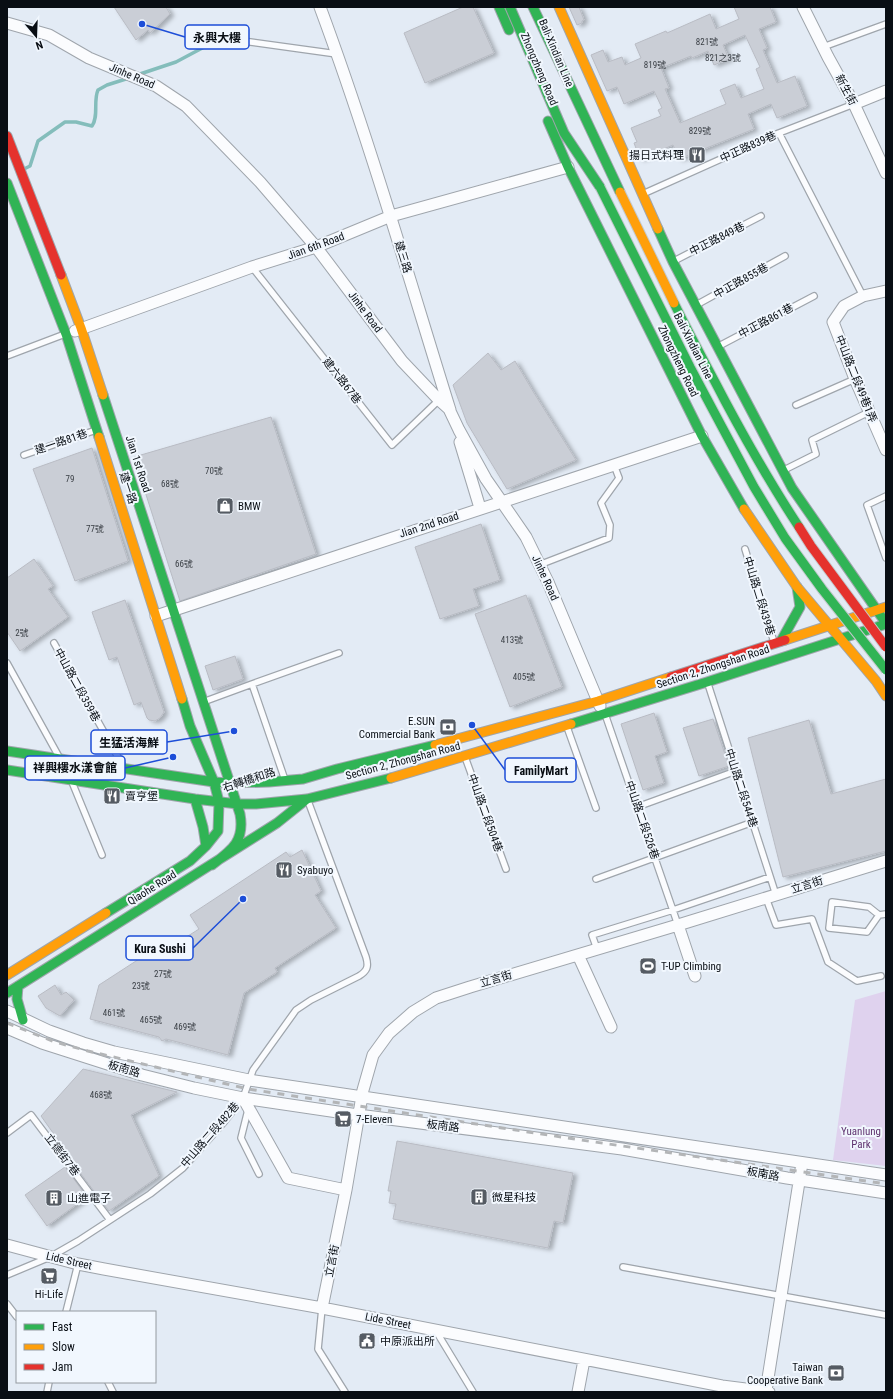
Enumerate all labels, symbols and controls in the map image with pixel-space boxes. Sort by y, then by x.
north arrow [16,16,56,56]
street label: Bali-Xindian Line [536,17,576,89]
callout: 永興大樓 [185,25,249,49]
text: 永興大樓 [193,31,241,45]
street label: Zhongzheng Road [518,31,560,107]
house number: 821號 [696,37,718,47]
text: N [34,38,44,52]
house number: 821之3號 [705,53,741,63]
house number: 819號 [644,60,666,70]
street label: Jinhe Road [107,61,157,91]
street label: 新生街 [833,72,859,108]
house number: 829號 [689,126,711,136]
street label: 中正路839巷 [718,129,778,165]
restaurant icon: 揚日式料理 [687,145,707,165]
place label: 揚日式料理 [629,149,684,162]
street label: 中正路849巷 [687,220,747,258]
street label: Jian 6th Road [286,230,346,262]
street label: 建三路 [392,239,414,275]
street label: 中正路855巷 [711,261,771,301]
street label: Jinhe Road [345,289,385,335]
street label: 中正路861巷 [736,301,796,341]
street label: Bali-Xindian Line [671,311,715,381]
street label: Zhongzheng Road [655,323,701,399]
street label: 中山路二段49巷1弄 [832,333,880,425]
street label: 建六路67巷 [320,355,364,407]
street label: 建一路81巷 [33,427,89,457]
street label: Jian 1st Road [123,434,153,494]
house number: 70號 [205,466,223,476]
street label: 建一路 [117,470,139,506]
house number: 79 [66,474,74,484]
house number: 68號 [161,479,179,489]
shop icon: BMW [215,496,235,516]
place label: BMW [238,500,261,513]
street label: Jian 2nd Road [398,509,460,541]
house number: 77號 [86,524,104,534]
street label: Jinhe Road [529,553,561,603]
street label: 中山路二段439巷 [741,555,777,637]
house number: 66號 [175,559,193,569]
house number: 2號 [15,628,29,638]
house number: 413號 [501,635,523,645]
street label: Section 2, Zhongshan Road [655,643,771,691]
street label: 中山路二段359巷 [51,646,103,724]
house number: 405號 [513,672,535,682]
place label: E.SUN Commercial Bank [359,715,435,741]
bank icon: E.SUN Commercial Bank [438,717,458,737]
callout: 生猛活海鮮 [91,730,167,754]
text: 生猛活海鮮 [99,736,159,750]
street label: Section 2, Zhongshan Road [344,739,462,783]
street label: 中山路二段544巷 [722,747,760,829]
callout: 祥興樓水漾會館 [25,756,125,780]
callout: FamilyMart [505,758,576,782]
text: 祥興樓水漾會館 [33,761,117,775]
text: FamilyMart [514,764,568,778]
street label: 右轉橋和路 [221,765,277,795]
street label: 中山路二段504巷 [465,772,505,854]
street label: 中山路二段526巷 [622,779,662,861]
restaurant icon: 賣亨堡 [102,786,122,806]
place label: 賣亨堡 [125,790,158,803]
restaurant icon: Syabuyo [274,860,294,880]
place label: Syabuyo [297,864,334,877]
street label: Qiaohe Road [125,868,179,908]
street label: 立言街 [789,874,825,896]
callout: Kura Sushi [126,936,193,960]
text: Kura Sushi [134,942,186,956]
sports icon: T-UP Climbing [638,956,658,976]
place label: T-UP Climbing [661,960,721,973]
street label: 立言街 [478,968,514,990]
house number: 27號 [154,969,172,979]
house number: 23號 [132,981,150,991]
house number: 461號 [103,1008,125,1018]
house number: 465號 [140,1015,162,1025]
house number: 469號 [174,1022,196,1032]
street label: 板南路 [106,1058,142,1080]
house number: 468號 [90,1090,112,1100]
street label: 中山路二段482巷 [178,1100,242,1170]
supermarket icon: 7-Eleven [333,1109,353,1129]
place label: 7-Eleven [356,1113,392,1126]
street label: 板南路 [426,1118,460,1134]
park label: Yuanlung Park [841,1125,881,1151]
street label: 立德街7巷 [42,1131,82,1179]
street label: 板南路 [746,1165,780,1183]
building icon: 微星科技 [469,1187,489,1207]
building icon: 山進電子 [44,1188,64,1208]
place label: 微星科技 [492,1191,536,1204]
place label: 山進電子 [67,1192,111,1205]
street label: 立言街 [322,1244,342,1278]
street label: Lide Street [45,1249,93,1273]
supermarket icon: Hi-Life [39,1266,59,1286]
place label: Hi-Life [35,1288,63,1301]
street label: Lide Street [364,1310,412,1332]
legend [16,1311,156,1383]
text: Fast [52,1320,73,1334]
public building icon: 中原派出所 [357,1331,377,1351]
place label: 中原派出所 [380,1335,435,1348]
text: Slow [52,1340,75,1354]
text: Jam [52,1360,73,1374]
place label: Taiwan Cooperative Bank [747,1361,823,1387]
bank icon: Taiwan Cooperative Bank [826,1363,846,1383]

